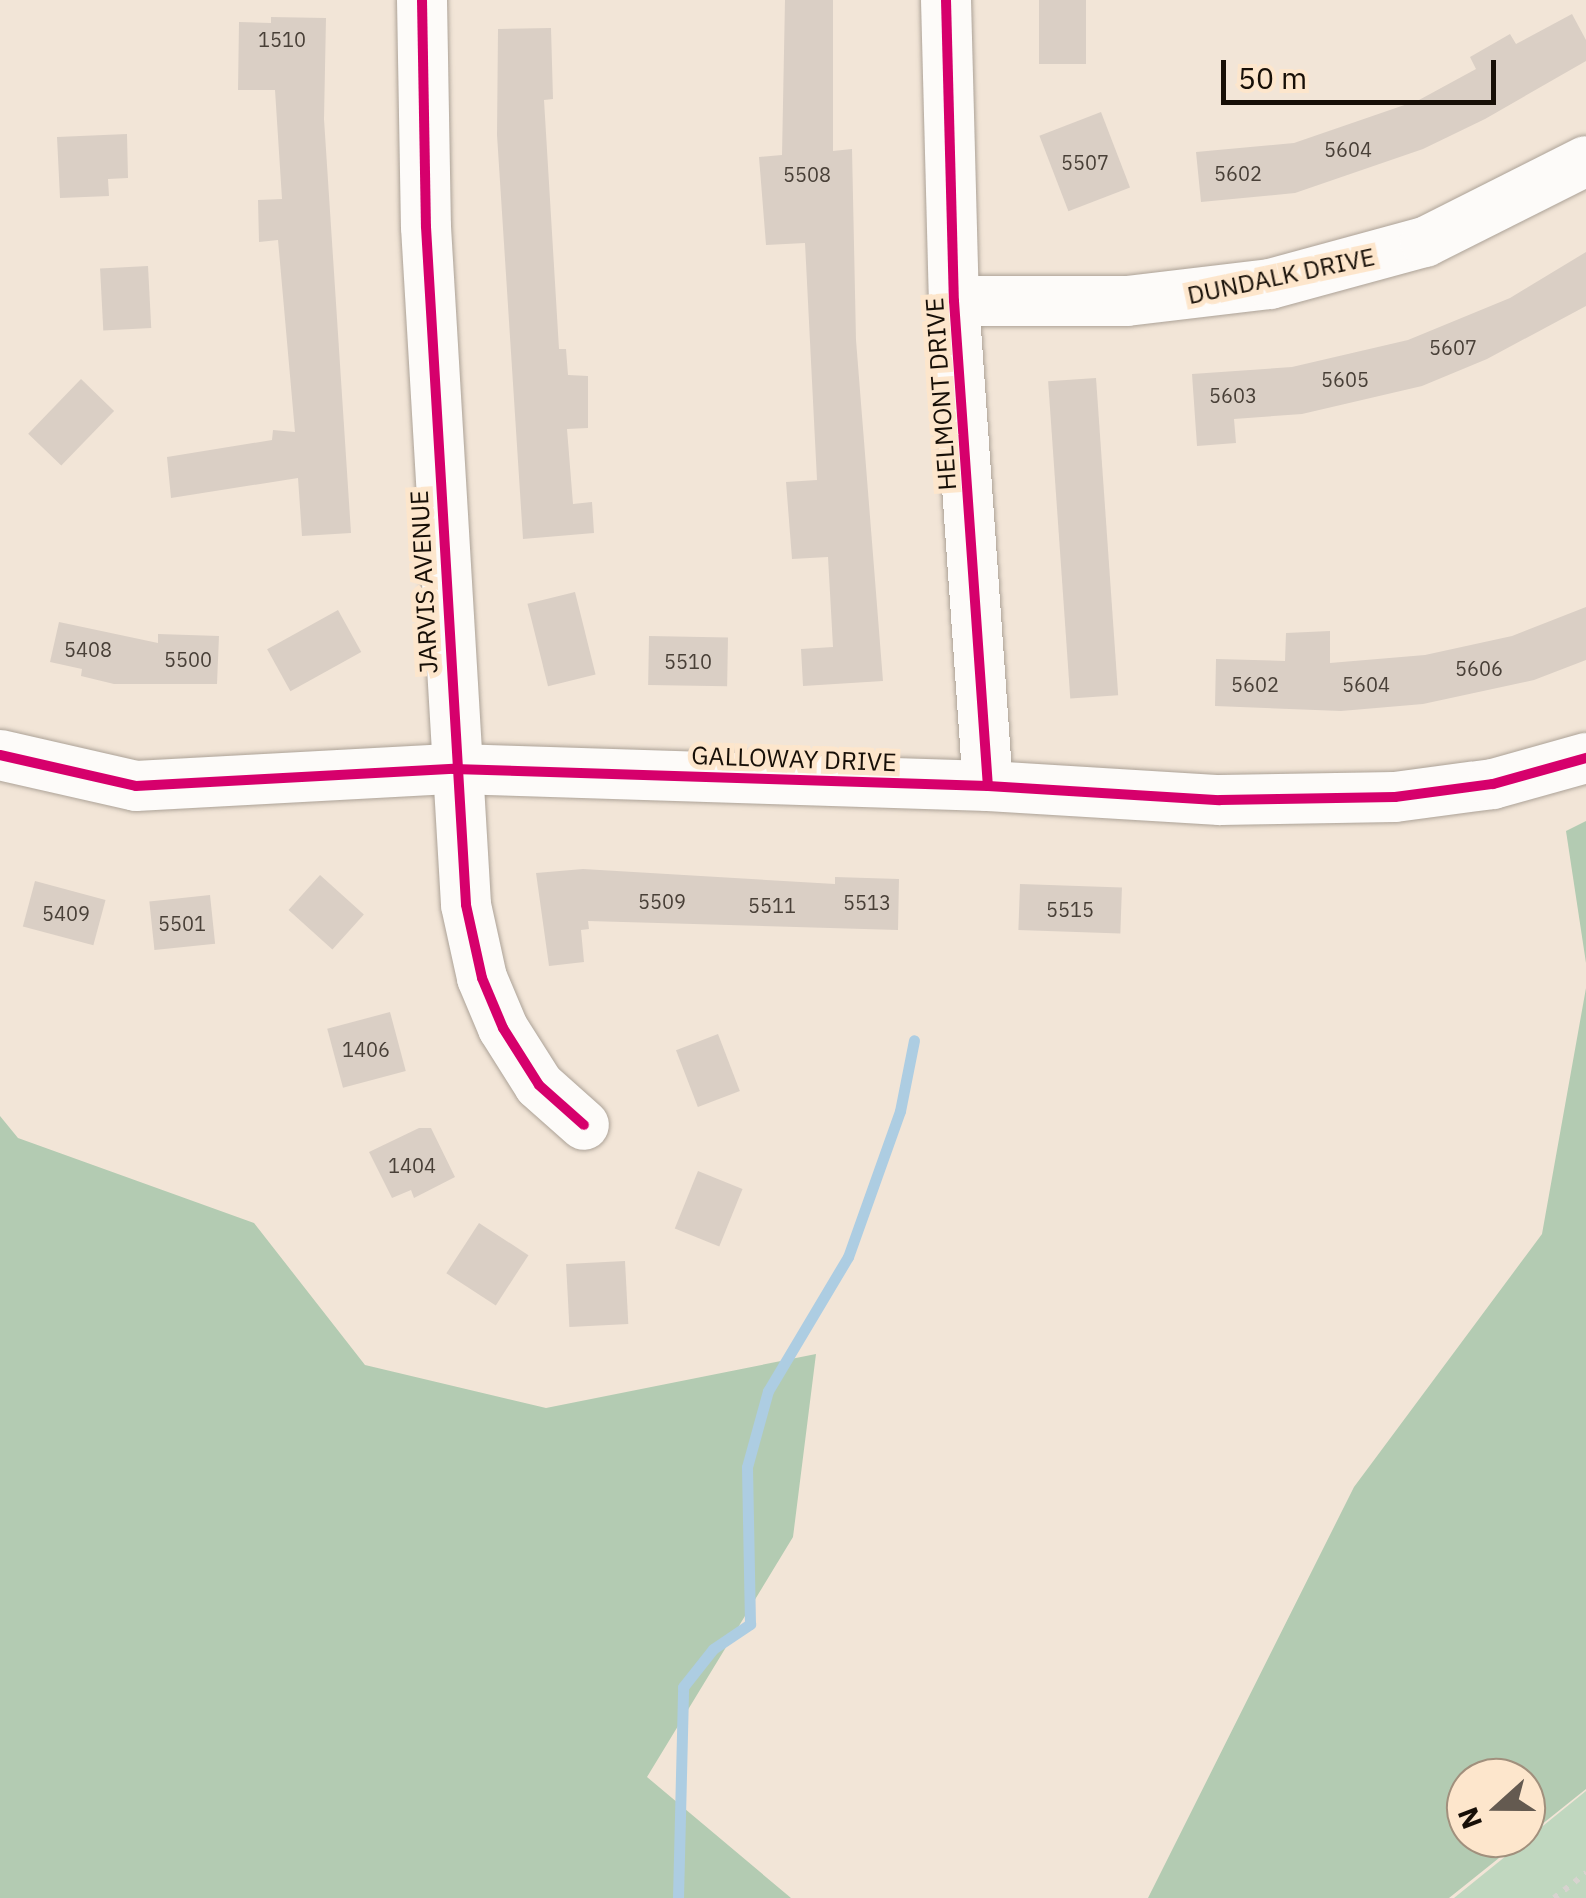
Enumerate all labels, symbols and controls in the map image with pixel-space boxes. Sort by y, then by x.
house number: 1510 [258,27,306,51]
scale bar [1226,40,1501,102]
text: 50 m [1238,58,1307,97]
house number: 5604 [1324,137,1372,161]
house number: 5507 [1061,150,1109,174]
house number: 5602 [1214,161,1262,185]
house number: 5508 [783,162,831,186]
street label: DUNDALK DRIVE [1185,241,1377,311]
street label: HELMONT DRIVE [919,297,963,491]
house number: 5607 [1429,335,1477,359]
house number: 5605 [1321,367,1369,391]
house number: 5603 [1209,383,1257,407]
street label: JARVIS AVENUE [404,490,444,674]
house number: 5408 [64,637,112,661]
house number: 5500 [164,647,212,671]
house number: 5510 [664,649,712,673]
house number: 5606 [1455,656,1503,680]
house number: 5602 [1231,672,1279,696]
house number: 5604 [1342,672,1390,696]
street label: GALLOWAY DRIVE [691,740,897,778]
house number: 5509 [638,889,686,913]
house number: 5513 [843,890,891,914]
house number: 5511 [748,893,796,917]
house number: 5515 [1046,897,1094,921]
house number: 5409 [42,901,90,925]
house number: 5501 [158,911,206,935]
house number: 1406 [342,1037,390,1061]
house number: 1404 [388,1153,436,1177]
north arrow [1446,1758,1546,1858]
text: N [1448,1802,1490,1834]

